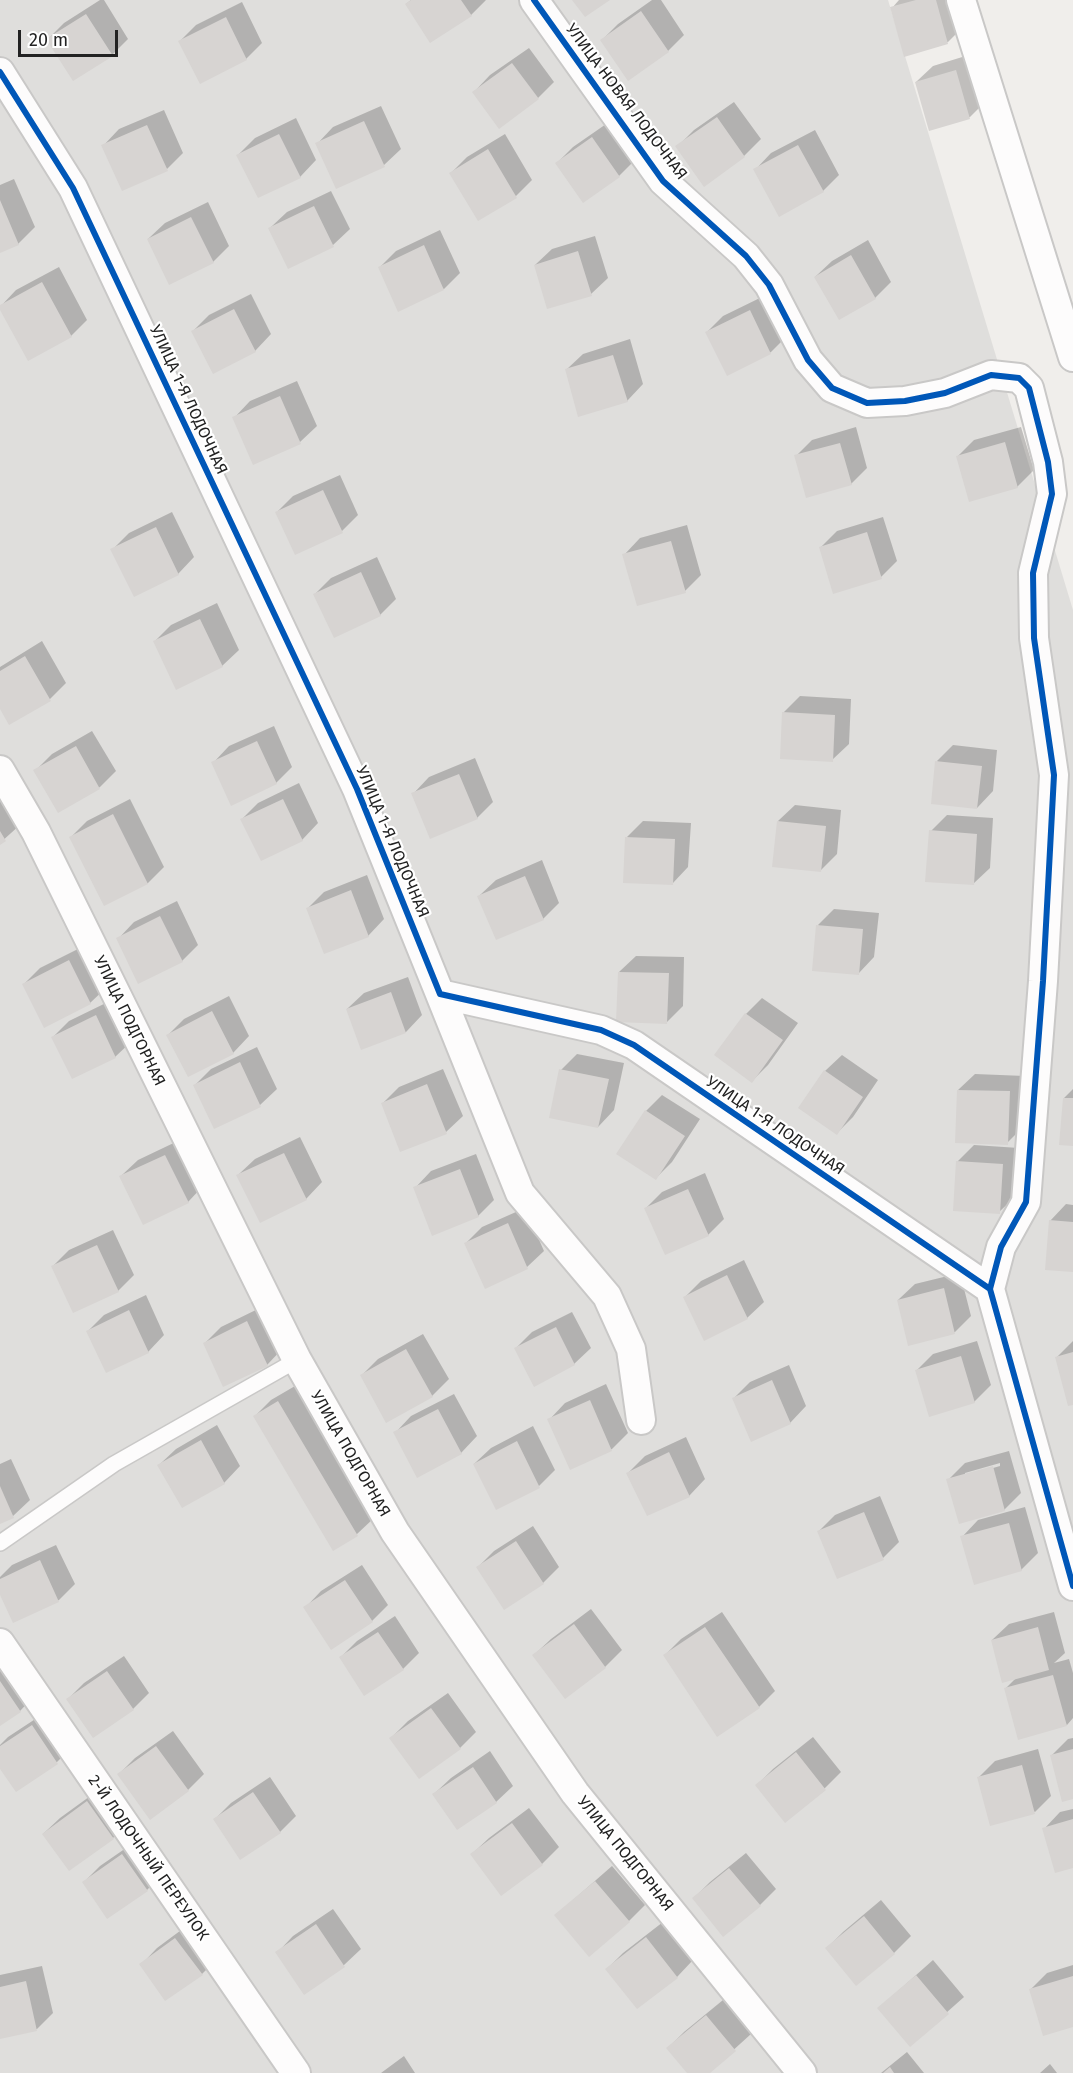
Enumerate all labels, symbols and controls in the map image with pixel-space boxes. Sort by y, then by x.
scale bar [21,18,122,56]
street label: УЛИЦА НОВАЯ ЛОДОЧНАЯ [561,20,691,184]
text: 20 m [29,29,68,51]
street label: УЛИЦА 1-Я ЛОДОЧНАЯ [145,322,231,478]
street label: УЛИЦА 1-Я ЛОДОЧНАЯ [351,763,433,921]
street label: УЛИЦА ПОДГОРНАЯ [89,953,169,1089]
street label: УЛИЦА 1-Я ЛОДОЧНАЯ [702,1073,848,1179]
street label: УЛИЦА ПОДГОРНАЯ [306,1387,394,1521]
street label: 2-Й ЛОДОЧНЫЙ ПЕРЕУЛОК [84,1772,212,1944]
street label: УЛИЦА ПОДГОРНАЯ [573,1793,677,1915]

